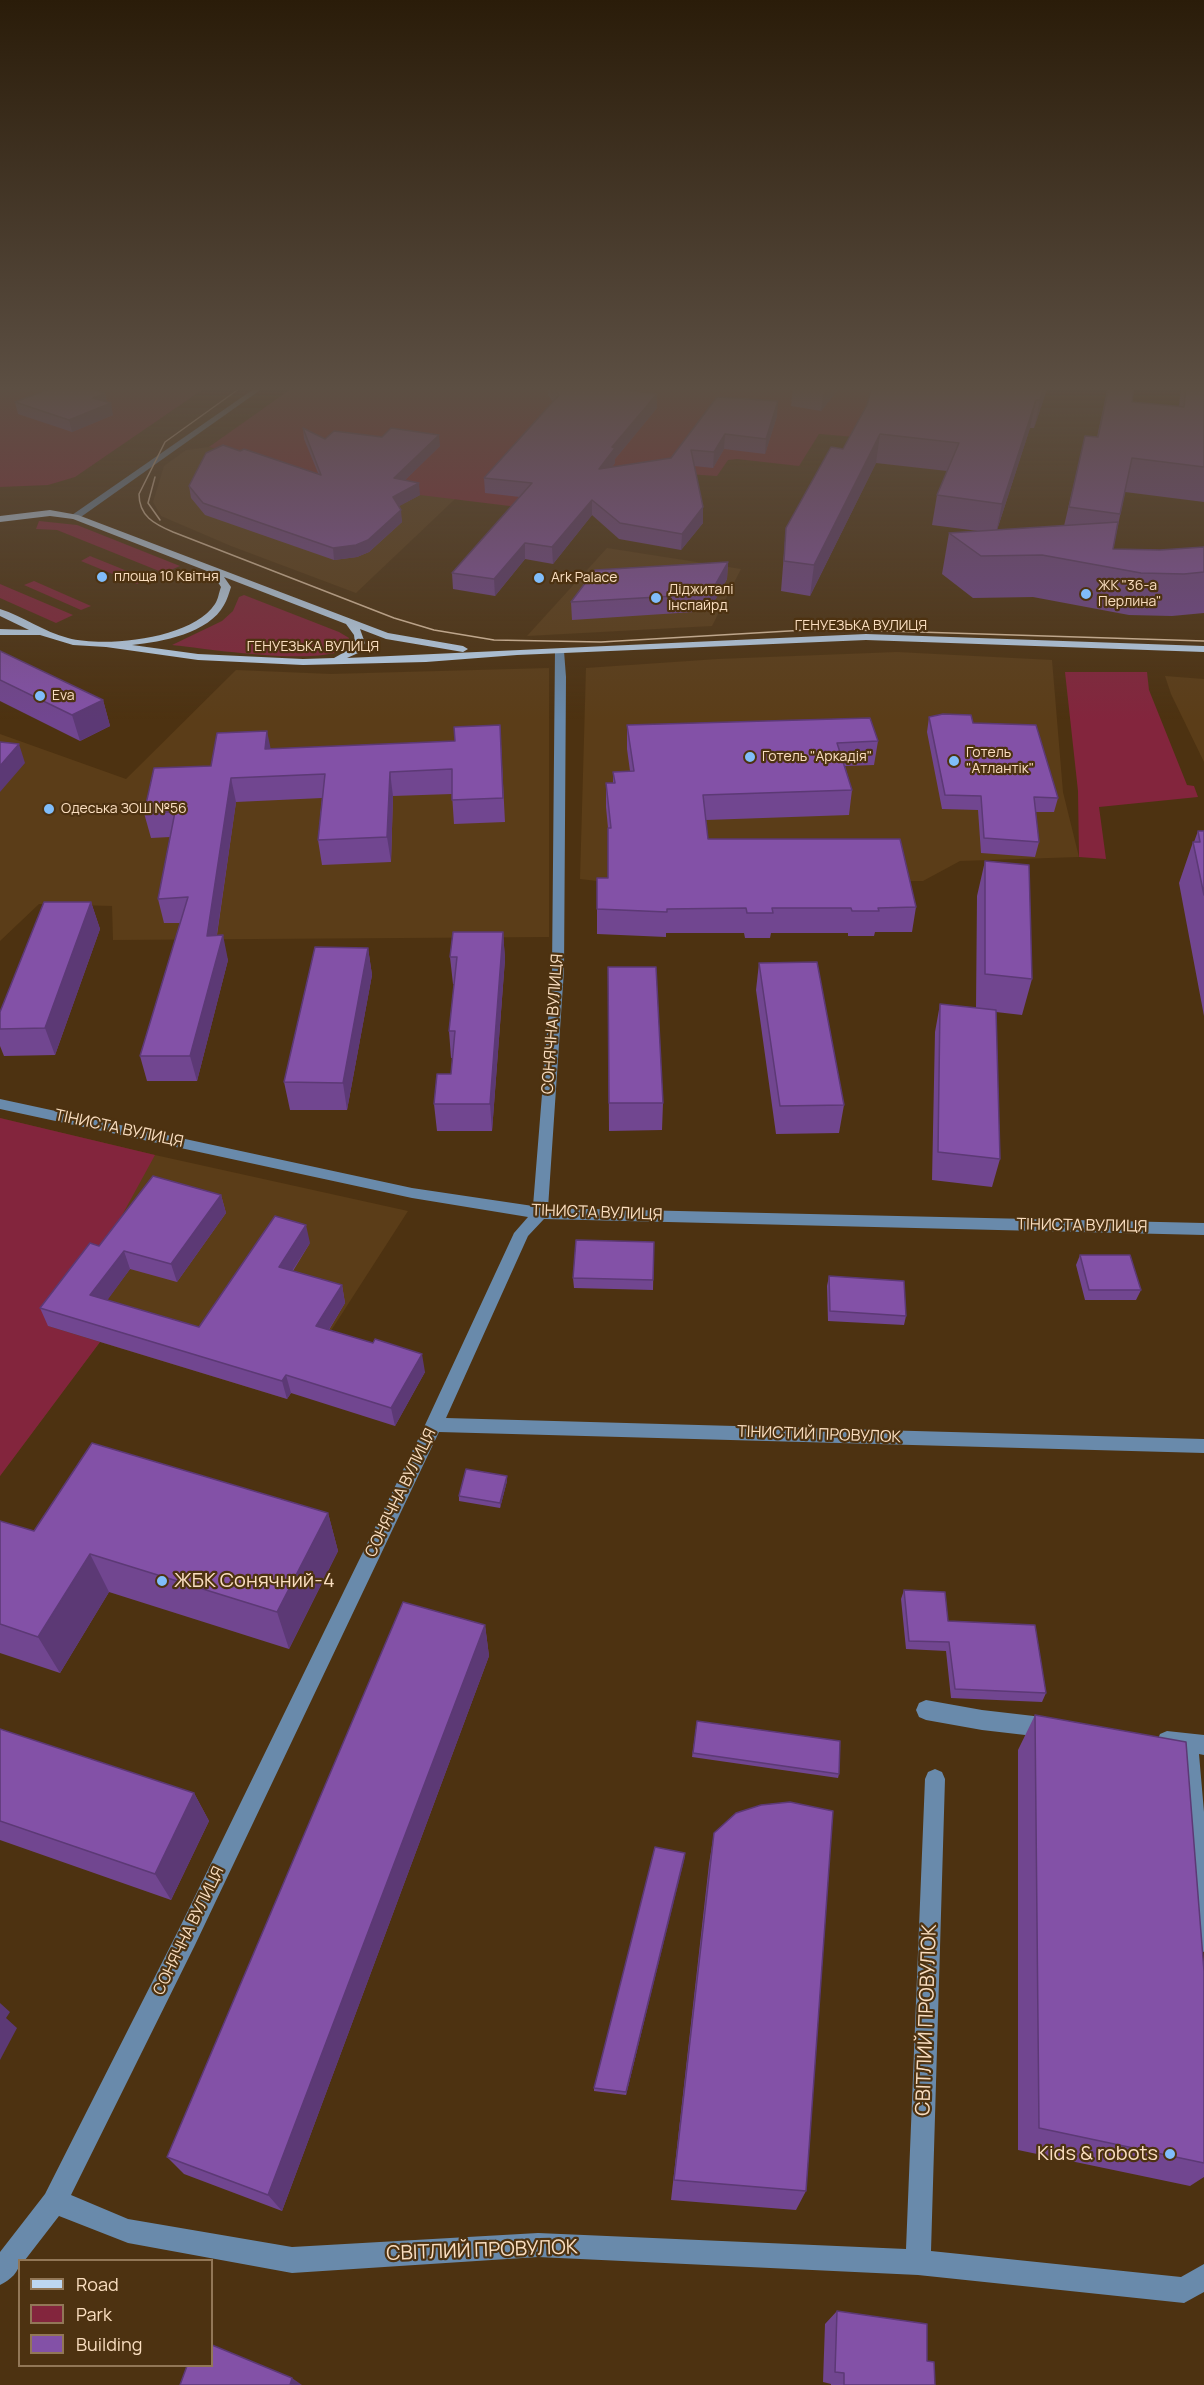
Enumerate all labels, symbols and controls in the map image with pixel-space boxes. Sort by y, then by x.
place label: площа 10 Квітня [114,569,219,585]
marker: площа 10 Квітня [95,570,109,584]
place label: Ark Palace [551,570,617,586]
marker: Ark Palace [532,571,546,585]
place label: ЖК "36-а Перлина" [1098,578,1161,610]
place label: Діджиталі Інспайрд [668,582,734,614]
marker: ЖК "36-а Перлина" [1079,587,1093,601]
marker: Діджиталі Інспайрд [649,591,663,605]
street label: ГЕНУЕЗЬКА ВУЛИЦЯ [795,618,927,634]
street label: ГЕНУЕЗЬКА ВУЛИЦЯ [247,639,379,655]
place label: Eva [52,688,74,704]
marker: Eva [33,689,47,703]
place label: Готель "Атлантік" [966,745,1034,778]
place label: Готель "Аркадія" [762,749,872,765]
marker: Готель "Аркадія" [743,750,757,764]
marker: Готель "Атлантік" [947,754,961,768]
place label: Одеська ЗОШ №56 [61,801,187,817]
marker: Одеська ЗОШ №56 [42,802,56,816]
street label: СОНЯЧНА ВУЛИЦЯ [539,953,567,1095]
street label: ТІНИСТА ВУЛИЦЯ [53,1106,185,1152]
street label: ТІНИСТА ВУЛИЦЯ [531,1201,663,1225]
street label: ТІНИСТА ВУЛИЦЯ [1016,1215,1148,1237]
street label: ТІНИСТИЙ ПРОВУЛОК [737,1423,901,1447]
street label: СОНЯЧНА ВУЛИЦЯ [362,1426,440,1560]
place label: ЖБК Сонячний-4 [174,1569,335,1593]
marker: ЖБК Сонячний-4 [155,1574,169,1588]
street label: СОНЯЧНА ВУЛИЦЯ [150,1864,228,1998]
street label: СВІТЛИЙ ПРОВУЛОК [912,1924,942,2116]
place label: Kids & robots [1037,2142,1158,2166]
marker: Kids & robots [1163,2147,1177,2161]
street label: СВІТЛИЙ ПРОВУЛОК [386,2236,578,2266]
legend [18,2259,213,2367]
text: Road [76,2272,119,2296]
text: Park [76,2302,112,2326]
text: Building [76,2332,142,2356]

